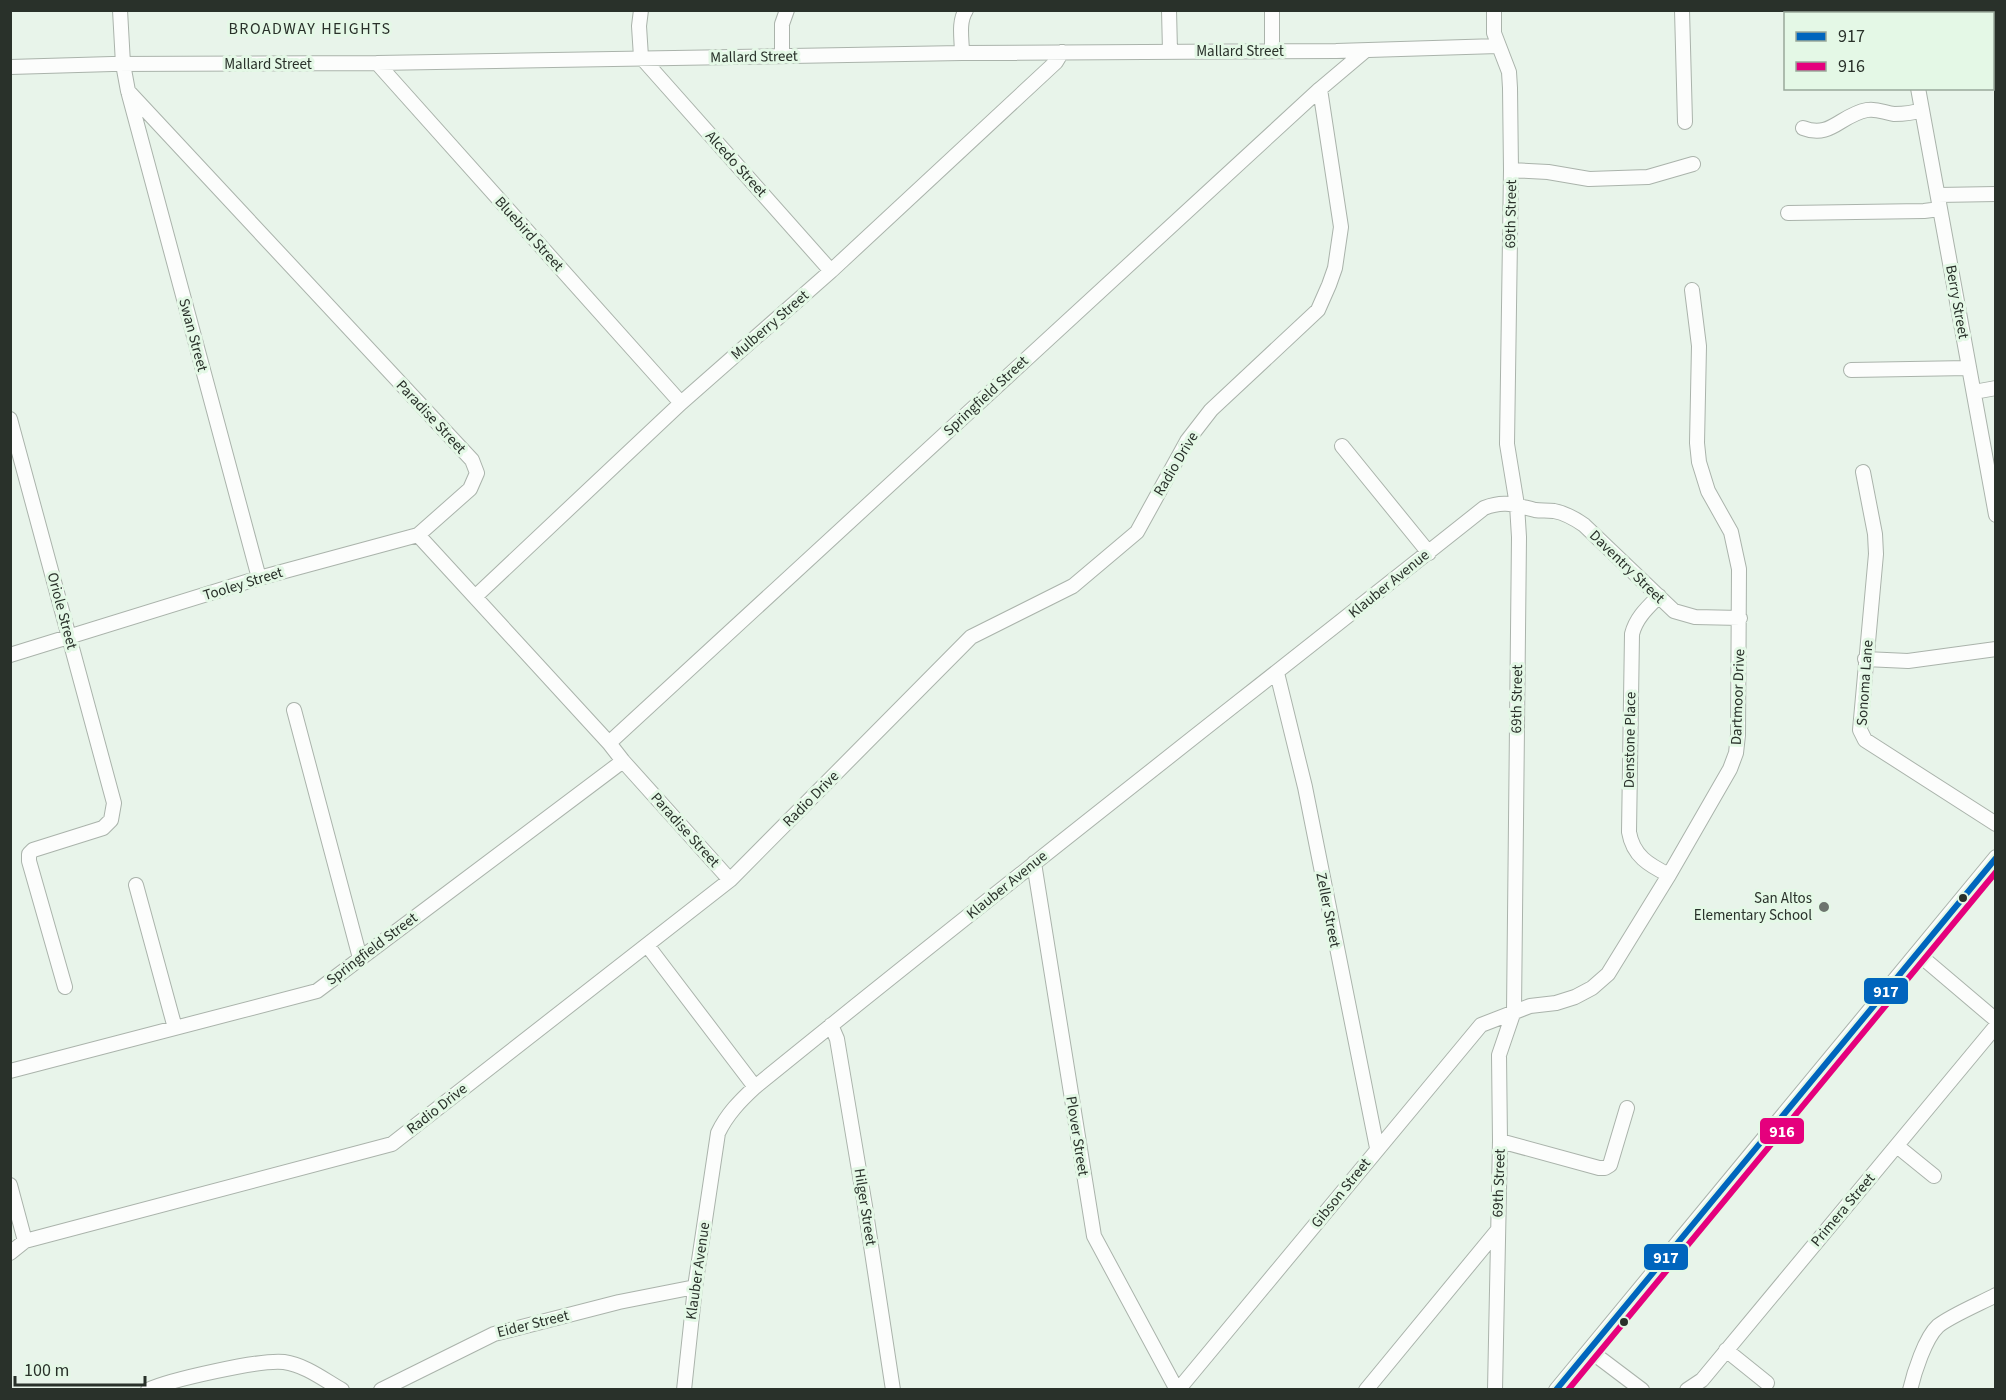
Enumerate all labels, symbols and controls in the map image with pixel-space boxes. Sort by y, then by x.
legend [1784,12,1994,90]
district label: BROADWAY HEIGHTS [228,18,392,40]
text: 917 [1838,24,1865,49]
street label: Mallard Street [1196,41,1284,62]
street label: Mallard Street [710,46,798,68]
street label: Mallard Street [224,54,312,75]
text: 916 [1838,54,1865,79]
street label: Alcedo Street [700,126,772,202]
street label: 69th Street [1500,179,1522,249]
street label: Bluebird Street [490,192,568,276]
street label: Berry Street [1940,263,1974,341]
street label: Mulberry Street [727,285,813,365]
street label: Swan Street [173,296,213,374]
street label: Springfield Street [939,351,1033,441]
street label: Paradise Street [391,375,471,459]
street label: Radio Drive [1149,428,1203,500]
street label: Daventry Street [1585,526,1669,608]
street label: Klauber Avenue [1344,545,1434,623]
street label: Tooley Street [201,562,285,606]
street label: Oriole Street [42,570,82,652]
street label: Sonoma Lane [1852,639,1878,727]
street label: Dartmoor Drive [1726,648,1750,746]
street label: 69th Street [1506,664,1528,734]
street label: Denstone Place [1619,692,1641,788]
street label: Radio Drive [778,766,844,832]
street label: Paradise Street [646,788,724,872]
street label: Klauber Avenue [962,846,1052,924]
street label: Zeller Street [1310,871,1346,949]
place label: San Altos Elementary School [1694,888,1812,926]
unlabelled marker [1957,892,1969,904]
marker: San Altos Elementary School [1817,900,1831,914]
street label: Springfield Street [322,908,422,990]
line badge: 917 [1863,977,1909,1005]
text: 917 [1873,981,1899,1003]
street label: Radio Drive [402,1079,472,1139]
street label: Plover Street [1060,1095,1094,1177]
line badge: 916 [1759,1117,1805,1145]
text: 916 [1769,1121,1795,1143]
street label: 69th Street [1487,1148,1511,1218]
street label: Gibson Street [1306,1154,1376,1232]
street label: Hilger Street [849,1167,881,1247]
street label: Primera Street [1806,1169,1880,1251]
street label: Klauber Avenue [681,1221,715,1321]
line badge: 917 [1643,1243,1689,1271]
text: 917 [1653,1247,1679,1269]
street label: Eider Street [495,1305,571,1343]
unlabelled marker [1618,1316,1630,1328]
scale bar [15,1349,146,1387]
text: 100 m [24,1358,69,1383]

